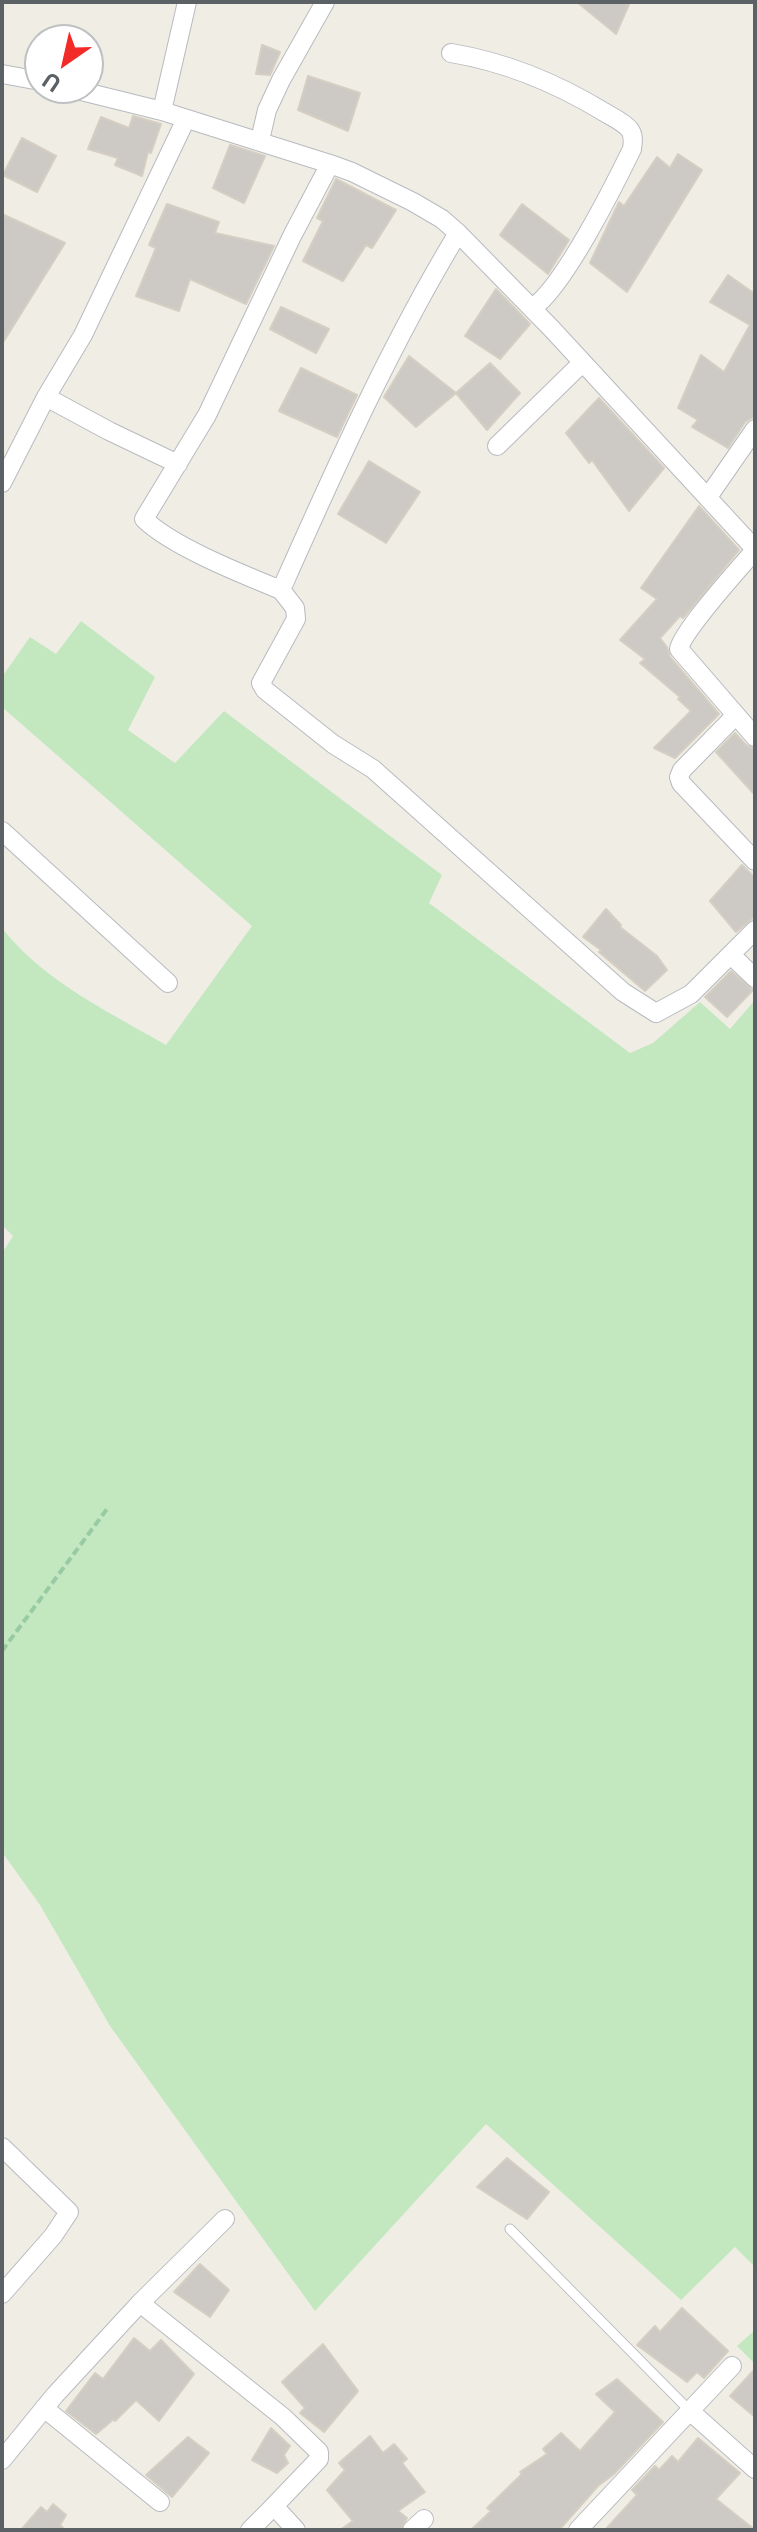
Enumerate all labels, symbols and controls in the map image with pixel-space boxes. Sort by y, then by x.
north arrow [24,24,104,104]
text: U [38,67,66,98]

